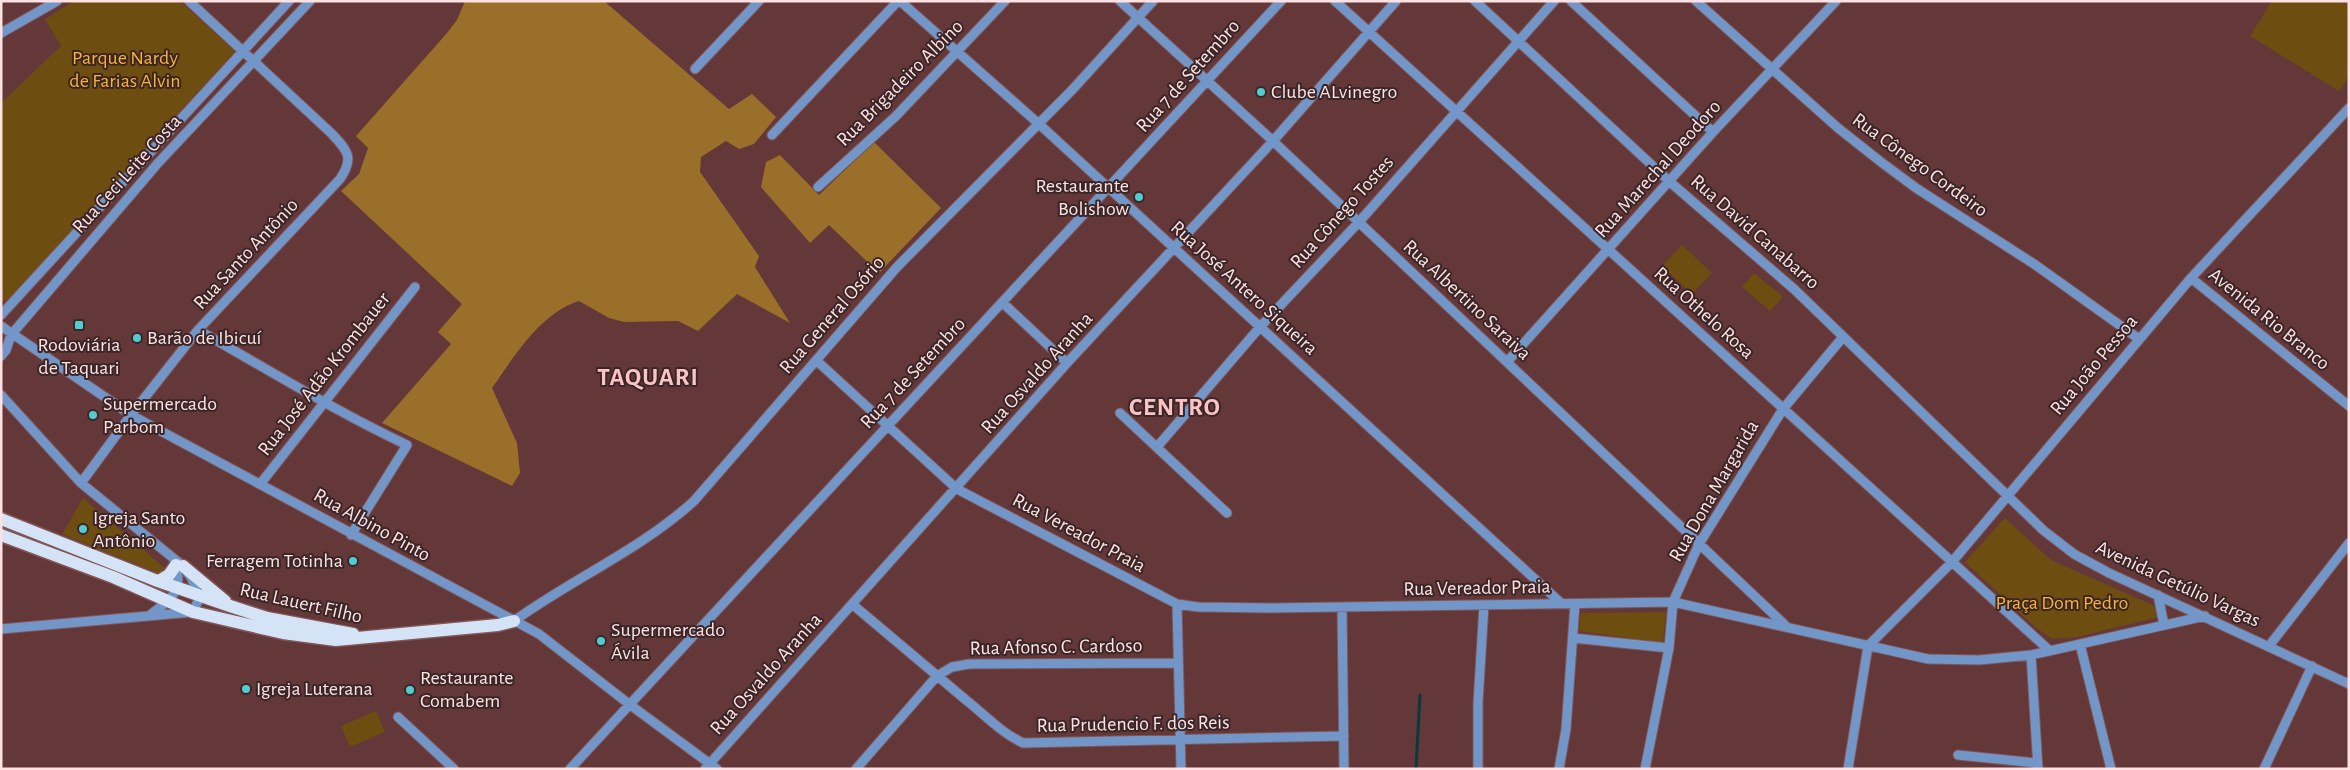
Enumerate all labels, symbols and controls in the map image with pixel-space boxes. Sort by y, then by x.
street label: Rua Brigadeiro Albino [833,16,967,150]
street label: Rua 7 de Setembro [1132,16,1244,136]
park label: Parque Nardy de Farias Alvin [69,48,181,91]
place label: Clube ALvinegro [1271,82,1397,102]
marker: Clube ALvinegro [1255,86,1267,98]
street label: Rua Marechal Deodoro [1591,96,1725,242]
street label: Rua Cônego Cordeiro [1849,109,1991,221]
street label: Rua Ceci Leite Costa [69,111,185,237]
street label: Rua Cônego Tostes [1286,152,1398,272]
street label: Rua David Canabarro [1687,171,1823,293]
place label: Restaurante Bolishow [1035,176,1130,219]
marker: Restaurante Bolishow [1133,191,1145,203]
street label: Rua Santo Antônio [190,195,302,313]
street label: Rua José Antero Siqueira [1167,217,1321,359]
street label: Rua Albertino Saraiva [1399,236,1535,364]
street label: Rua General Osório [776,252,888,378]
street label: Rua Othelo Rosa [1650,263,1758,363]
street label: Avenida Rio Branco [2205,264,2333,374]
street label: Rua José Adão Krombauer [254,288,394,459]
street label: Rua Osvaldo Aranha [977,308,1097,438]
street label: Rua João Pessoa [2046,311,2142,419]
street label: Rua 7 de Setembro [857,314,969,432]
marker: Rodoviária de Taquari [73,319,85,331]
place label: Barão de Ibicuí [147,328,262,348]
marker: Barão de Ibicuí [131,332,143,344]
place label: Rodoviária de Taquari [38,335,120,378]
district label: TAQUARI [597,365,699,390]
place label: Supermercado Parbom [103,394,217,437]
district label: CENTRO [1129,395,1221,420]
marker: Supermercado Parbom [87,409,99,421]
street label: Rua Dona Margarida [1666,417,1762,565]
street label: Rua Albino Pinto [310,485,434,565]
street label: Rua Vereador Praia [1009,490,1149,576]
place label: Igreja Santo Antônio [93,508,185,551]
marker: Igreja Santo Antônio [77,523,89,535]
street label: Avenida Getúlio Vargas [2093,537,2263,631]
place label: Ferragem Totinha [206,551,343,571]
marker: Ferragem Totinha [347,555,359,567]
street label: Rua Vereador Praia [1403,577,1551,599]
street label: Rua Lauert Filho [238,579,364,627]
park label: Praça Dom Pedro [1996,593,2128,613]
street label: Rua Osvaldo Aranha [706,609,826,739]
place label: Supermercado Ávila [611,620,725,663]
marker: Supermercado Ávila [595,635,607,647]
street label: Rua Afonso C. Cardoso [969,635,1143,659]
place label: Restaurante Comabem [420,668,514,711]
place label: Igreja Luterana [256,679,373,699]
marker: Igreja Luterana [240,683,252,695]
marker: Restaurante Comabem [404,684,416,696]
street label: Rua Prudencio F. dos Reis [1036,712,1230,736]

